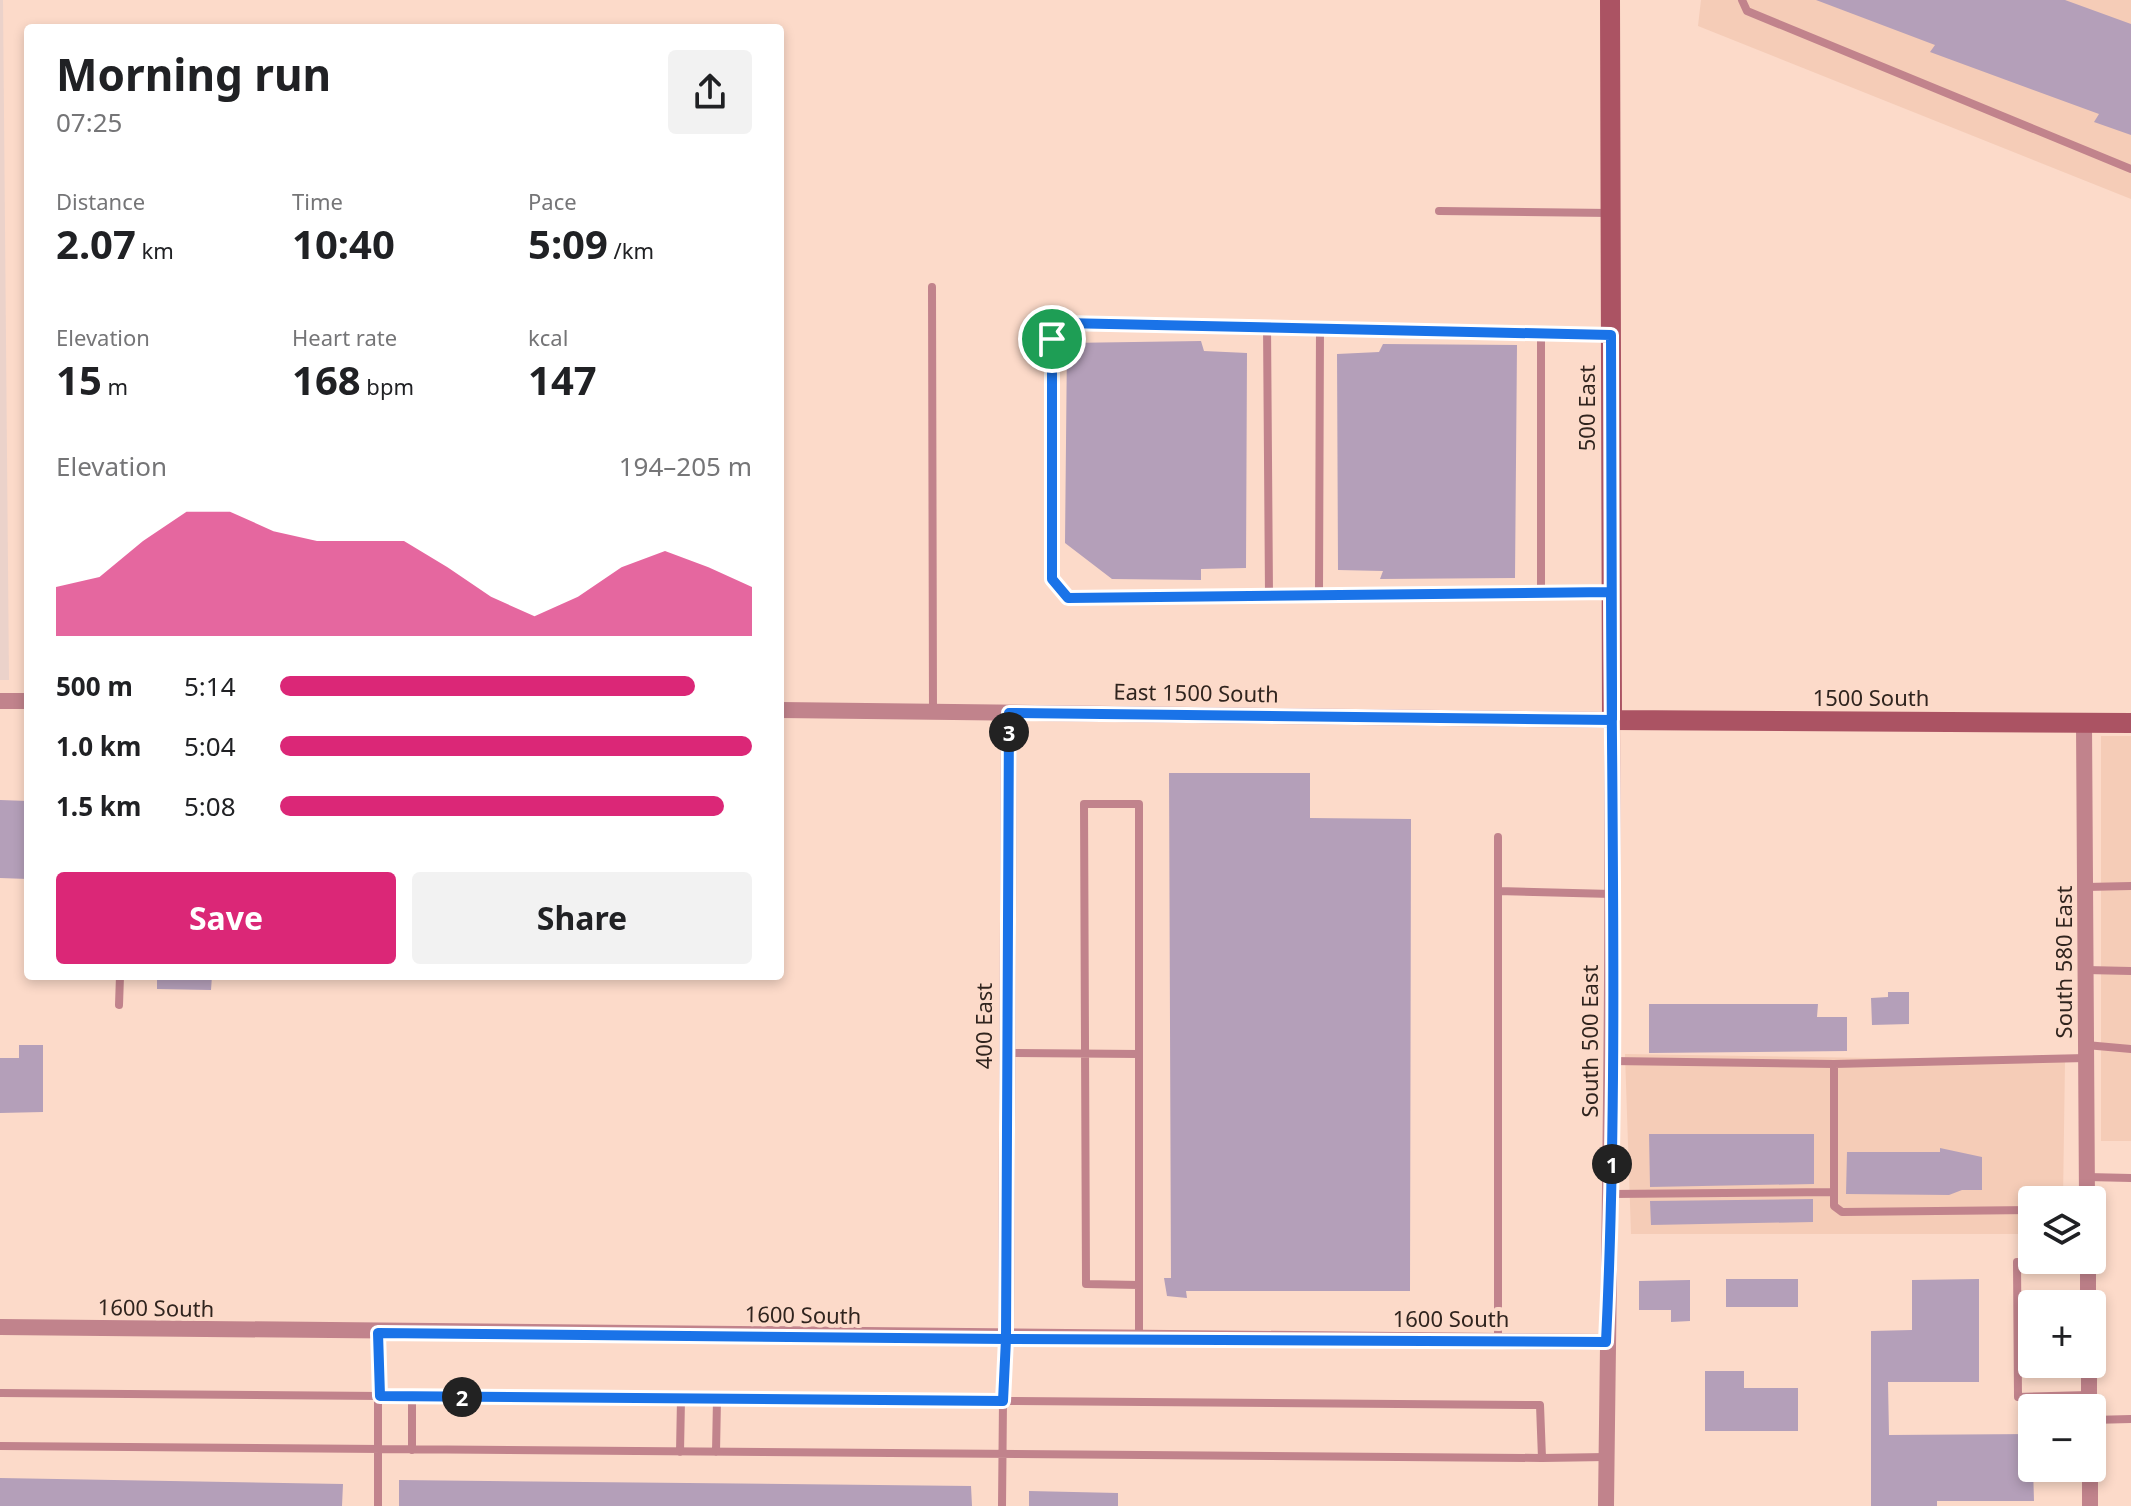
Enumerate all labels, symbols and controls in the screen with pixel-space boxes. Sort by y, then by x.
text: Morning run [56,44,331,104]
button: share [668,50,752,134]
text: 07:25 [56,104,122,140]
text: Distance [56,186,145,216]
text: Time [292,186,343,216]
text: Pace [528,186,577,216]
text: 2.07 [56,216,136,271]
text: 10:40 [292,216,395,271]
text: 5:09 [528,216,608,271]
text: km [136,235,174,265]
text: /km [608,235,654,265]
pin [1018,305,1086,373]
icon: arrive [1030,317,1074,361]
text: Elevation [56,322,150,352]
text: Heart rate [292,322,397,352]
text: kcal [528,322,568,352]
text: 15 [56,352,102,407]
text: 168 [292,352,361,407]
text: 147 [528,352,597,407]
street label: 500 East [1571,365,1601,451]
text: m [102,371,128,401]
text: bpm [361,371,414,401]
text: Elevation [56,448,167,484]
text: 194–205 m [619,448,752,484]
text: 500 m [56,668,133,704]
text: 5:14 [184,668,236,704]
street label: East 1500 South [1113,676,1279,708]
street label: 1500 South [1813,682,1929,712]
pin: 3 [989,712,1029,752]
text: 3 [1003,717,1015,747]
text: 1.0 km [56,728,141,764]
text: 5:04 [184,728,236,764]
text: 1.5 km [56,788,141,824]
text: 5:08 [184,788,236,824]
button: Save [56,872,396,964]
button: Share [412,872,752,964]
street label: South 580 East [2048,886,2078,1038]
street label: South 500 East [1574,965,1604,1117]
street label: 400 East [968,983,998,1069]
pin: 1 [1592,1144,1632,1184]
text: 1 [1606,1149,1618,1179]
map controls [2018,1186,2106,1482]
button: layers [2018,1186,2106,1274]
button: + [2018,1290,2106,1378]
street label: 1600 South [97,1291,215,1323]
street label: 1600 South [744,1298,862,1330]
street label: 1600 South [1393,1303,1509,1333]
pin: 2 [442,1377,482,1417]
text: 2 [456,1382,468,1412]
button: − [2018,1394,2106,1482]

